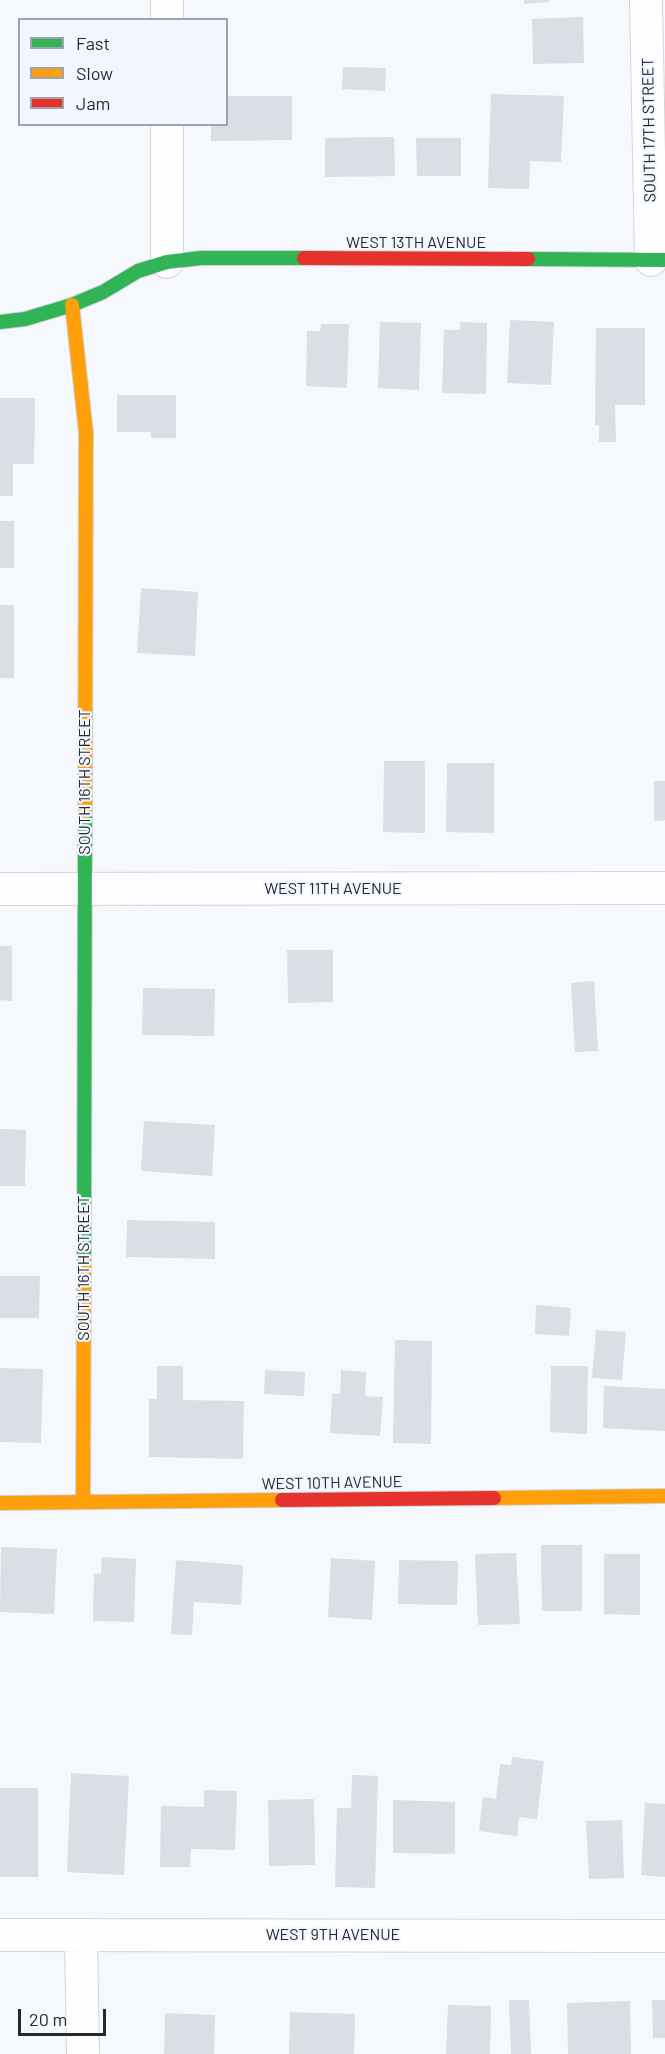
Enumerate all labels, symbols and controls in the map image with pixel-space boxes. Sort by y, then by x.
legend [18,18,228,126]
text: Fast [76,32,110,54]
street label: SOUTH 17TH STREET [638,57,660,203]
text: Slow [76,62,113,84]
text: Jam [76,92,110,114]
street label: WEST 13TH AVENUE [346,233,486,253]
street label: SOUTH 16TH STREET [75,709,95,855]
street label: WEST 11TH AVENUE [264,879,402,899]
street label: SOUTH 16TH STREET [74,1195,94,1341]
street label: WEST 10TH AVENUE [261,1472,403,1494]
street label: WEST 9TH AVENUE [266,1925,400,1945]
scale bar [21,1997,110,2035]
text: 20 m [29,2008,67,2030]

